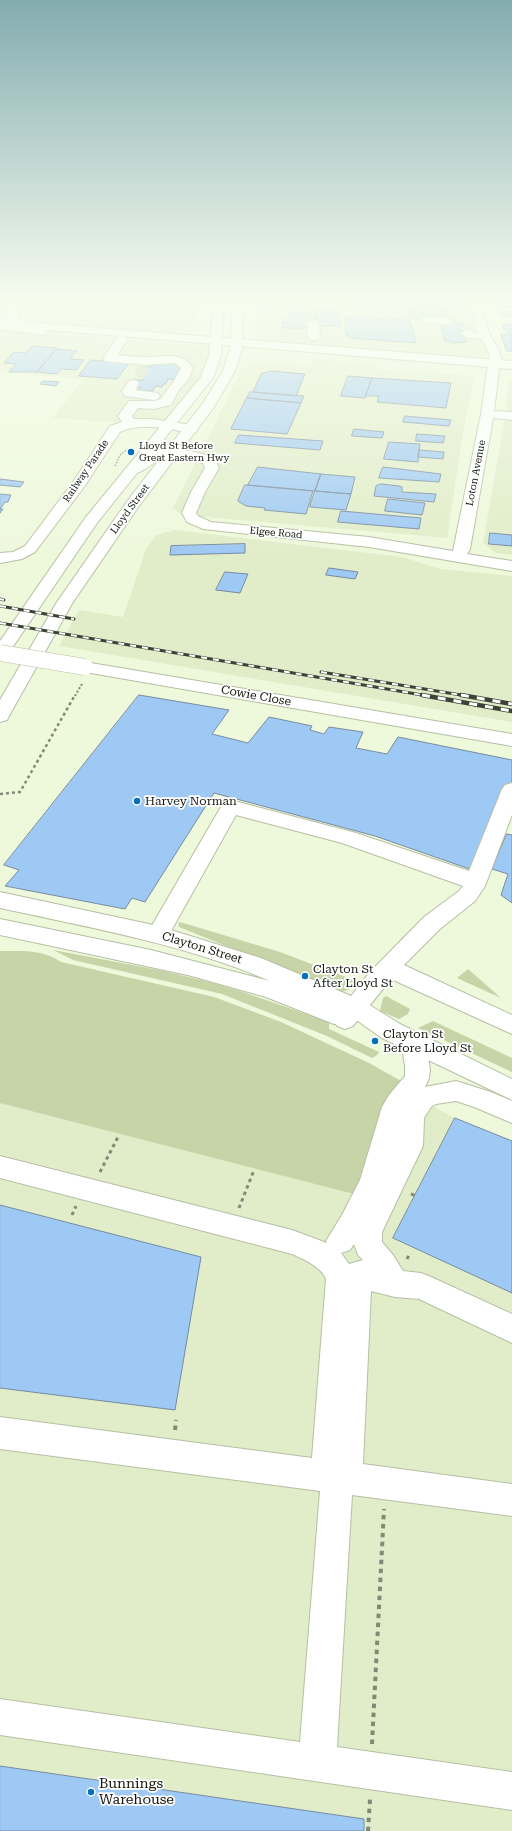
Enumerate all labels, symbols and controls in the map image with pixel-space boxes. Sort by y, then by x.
street label: Railway Parade [61,437,111,505]
street label: Loton Avenue [464,439,488,507]
place label: Lloyd St Before Great Eastern Hwy [139,440,229,464]
marker: Lloyd St Before Great Eastern Hwy [126,447,136,457]
street label: Lloyd Street [108,482,152,536]
street label: Elgee Road [249,525,303,541]
street label: Cowie Close [220,683,292,709]
place label: Harvey Norman [145,794,237,808]
marker: Harvey Norman [132,796,142,806]
street label: Clayton Street [160,929,244,967]
place label: Clayton St After Lloyd St [313,962,393,990]
marker: Clayton St After Lloyd St [300,971,310,981]
place label: Clayton St Before Lloyd St [383,1027,472,1055]
marker: Clayton St Before Lloyd St [370,1036,380,1046]
place label: Bunnings Warehouse [99,1776,174,1808]
marker: Bunnings Warehouse [86,1787,96,1797]

